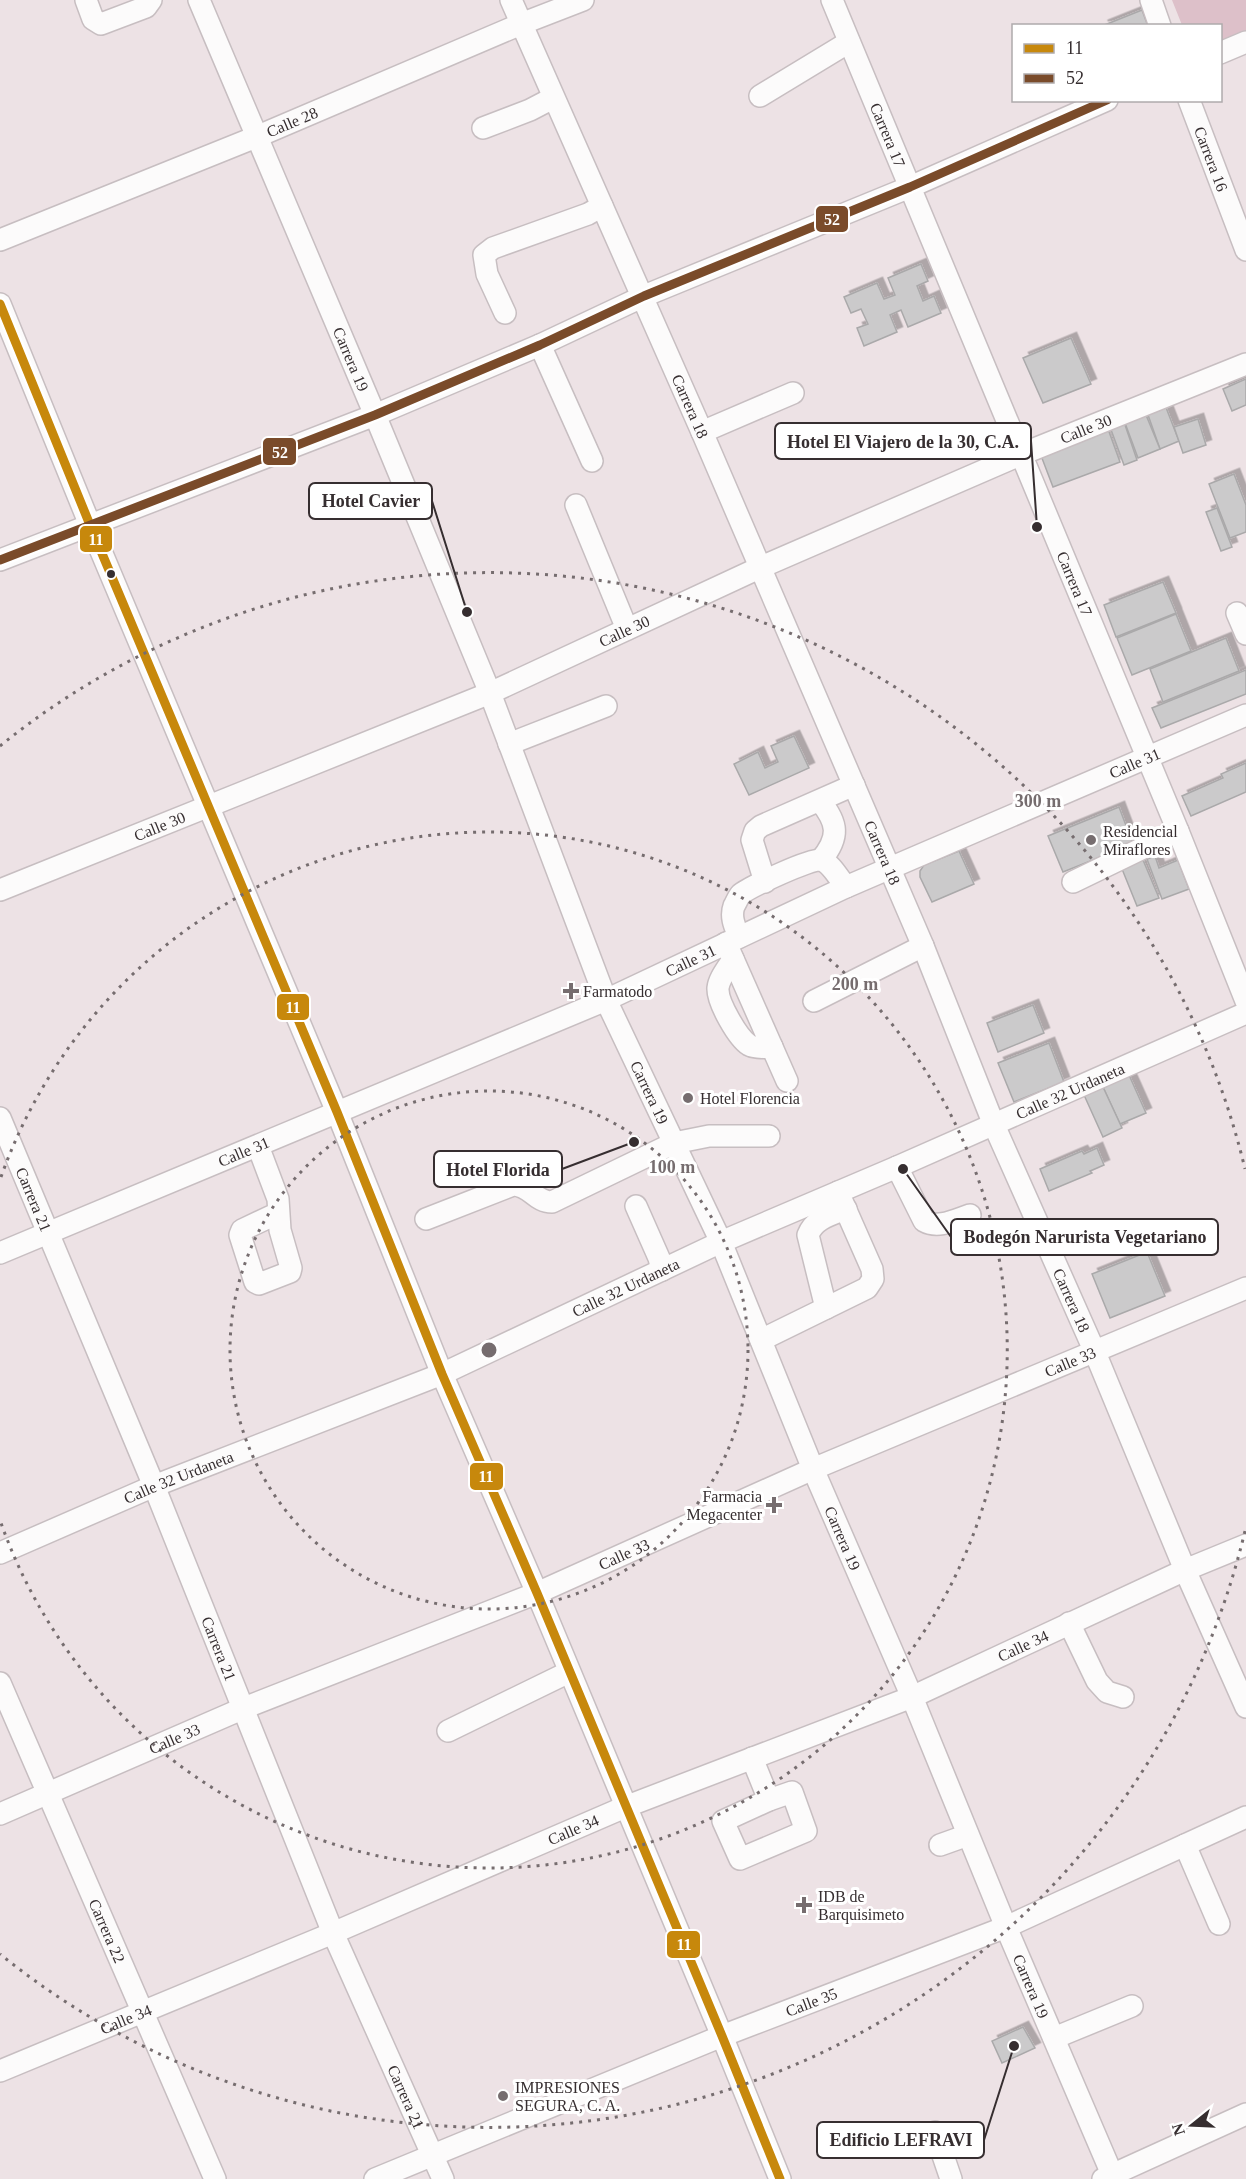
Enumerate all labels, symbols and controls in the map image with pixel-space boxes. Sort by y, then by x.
legend [1012,24,1222,102]
text: 11 [1066,38,1083,58]
text: 52 [1066,68,1084,88]
street label: Carrera 17 [867,100,909,169]
street label: Calle 28 [264,103,320,140]
street label: Carrera 16 [1191,124,1231,194]
line badge: 52 [815,205,849,233]
text: 52 [824,211,840,228]
street label: Carrera 19 [330,324,372,394]
street label: Carrera 18 [669,372,712,441]
street label: Calle 30 [1058,411,1114,446]
callout: Hotel El Viajero de la 30, C.A. [775,423,1031,459]
text: Hotel El Viajero de la 30, C.A. [787,432,1019,452]
line badge: 52 [262,437,297,466]
text: 52 [272,444,288,461]
callout: Hotel Cavier [309,483,432,519]
text: Hotel Cavier [322,491,420,511]
line badge: 11 [79,525,113,553]
text: 11 [88,531,104,548]
street label: Carrera 17 [1054,549,1096,618]
unlabelled marker [105,568,117,580]
street label: Calle 30 [596,612,652,650]
street label: Calle 31 [1106,745,1163,781]
text: 300 m [1015,791,1061,811]
street label: Calle 30 [131,808,188,844]
street label: Carrera 18 [862,818,904,887]
place label: Residencial Miraflores [1103,823,1178,858]
marker: Residencial Miraflores [1084,833,1098,847]
street label: Calle 31 [662,941,718,979]
text: 200 m [832,974,878,994]
place label: Farmatodo [583,983,652,1000]
marker: Farmatodo [564,984,578,998]
line badge: 11 [276,993,310,1021]
text: 11 [285,999,301,1016]
street label: Carrera 19 [628,1058,672,1127]
street label: Calle 32 Urdaneta [1013,1059,1127,1122]
place label: Hotel Florencia [700,1090,800,1107]
marker: Hotel Florencia [681,1091,695,1105]
street label: Calle 31 [216,1133,272,1169]
callout: Hotel Florida [434,1151,562,1187]
text: 100 m [649,1157,695,1177]
text: Hotel Florida [446,1160,550,1180]
street label: Carrera 21 [13,1165,55,1234]
callout: Bodegón Narurista Vegetariano [951,1219,1218,1255]
text: Bodegón Narurista Vegetariano [964,1227,1207,1247]
street label: Calle 32 Urdaneta [569,1255,682,1320]
street label: Carrera 18 [1050,1266,1093,1335]
centre of rings [479,1340,499,1360]
street label: Calle 33 [1042,1343,1098,1380]
street label: Calle 32 Urdaneta [121,1448,236,1507]
line badge: 11 [469,1462,504,1491]
text: 11 [478,1468,494,1485]
place label: Farmacia Megacenter [686,1488,763,1524]
marker: Farmacia Megacenter [767,1498,781,1512]
street label: Carrera 19 [822,1504,864,1573]
street label: Calle 33 [596,1535,652,1573]
street label: Carrera 21 [199,1614,240,1683]
street label: Calle 34 [995,1626,1051,1665]
street label: Calle 33 [146,1720,202,1757]
street label: Calle 34 [545,1811,601,1848]
place label: IDB de Barquisimeto [818,1888,904,1924]
street label: Carrera 22 [86,1896,129,1965]
marker: IDB de Barquisimeto [795,1896,813,1914]
line badge: 11 [666,1930,701,1959]
text: 11 [676,1936,692,1953]
street label: Carrera 19 [1010,1951,1053,2021]
street label: Calle 35 [783,1984,839,2019]
street label: Calle 34 [98,2001,154,2037]
street label: Carrera 21 [385,2062,428,2131]
place label: IMPRESIONES SEGURA, C. A. [515,2079,620,2114]
marker: IMPRESIONES SEGURA, C. A. [496,2089,510,2103]
north arrow [1162,2095,1222,2155]
text: N [1168,2121,1188,2138]
callout: Edificio LEFRAVI [817,2122,984,2158]
text: Edificio LEFRAVI [829,2130,973,2150]

